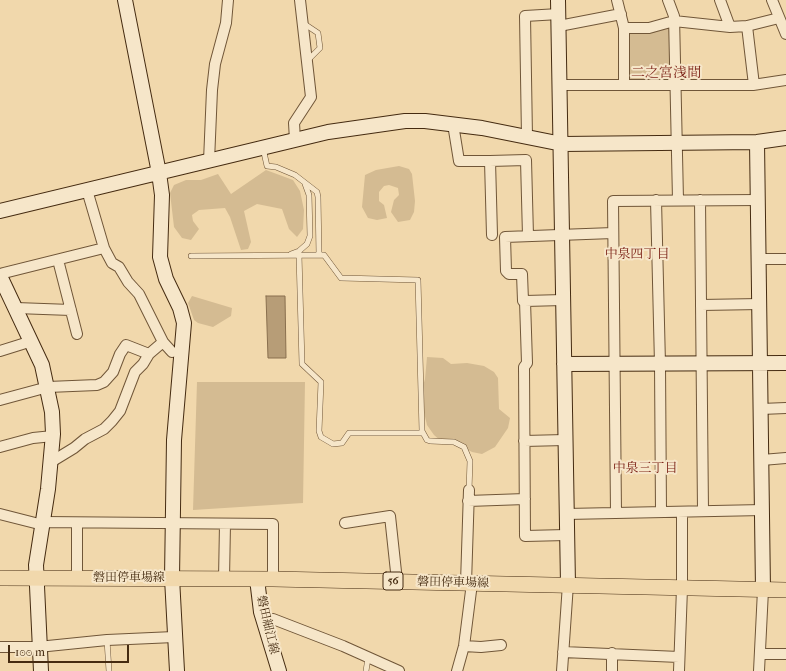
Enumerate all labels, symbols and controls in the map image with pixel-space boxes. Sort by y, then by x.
district label: 二之宮浅間 [631,66,701,82]
district label: 中泉四丁目 [605,247,669,263]
district label: 中泉三丁目 [613,461,677,477]
street label: 磐田停車場線 [93,571,165,585]
road number: 56 [383,572,403,590]
street label: 磐田停車場線 [417,575,489,591]
street label: 磐田細江線 [253,594,281,656]
scale bar [10,637,131,663]
text: 100 m [15,645,45,659]

